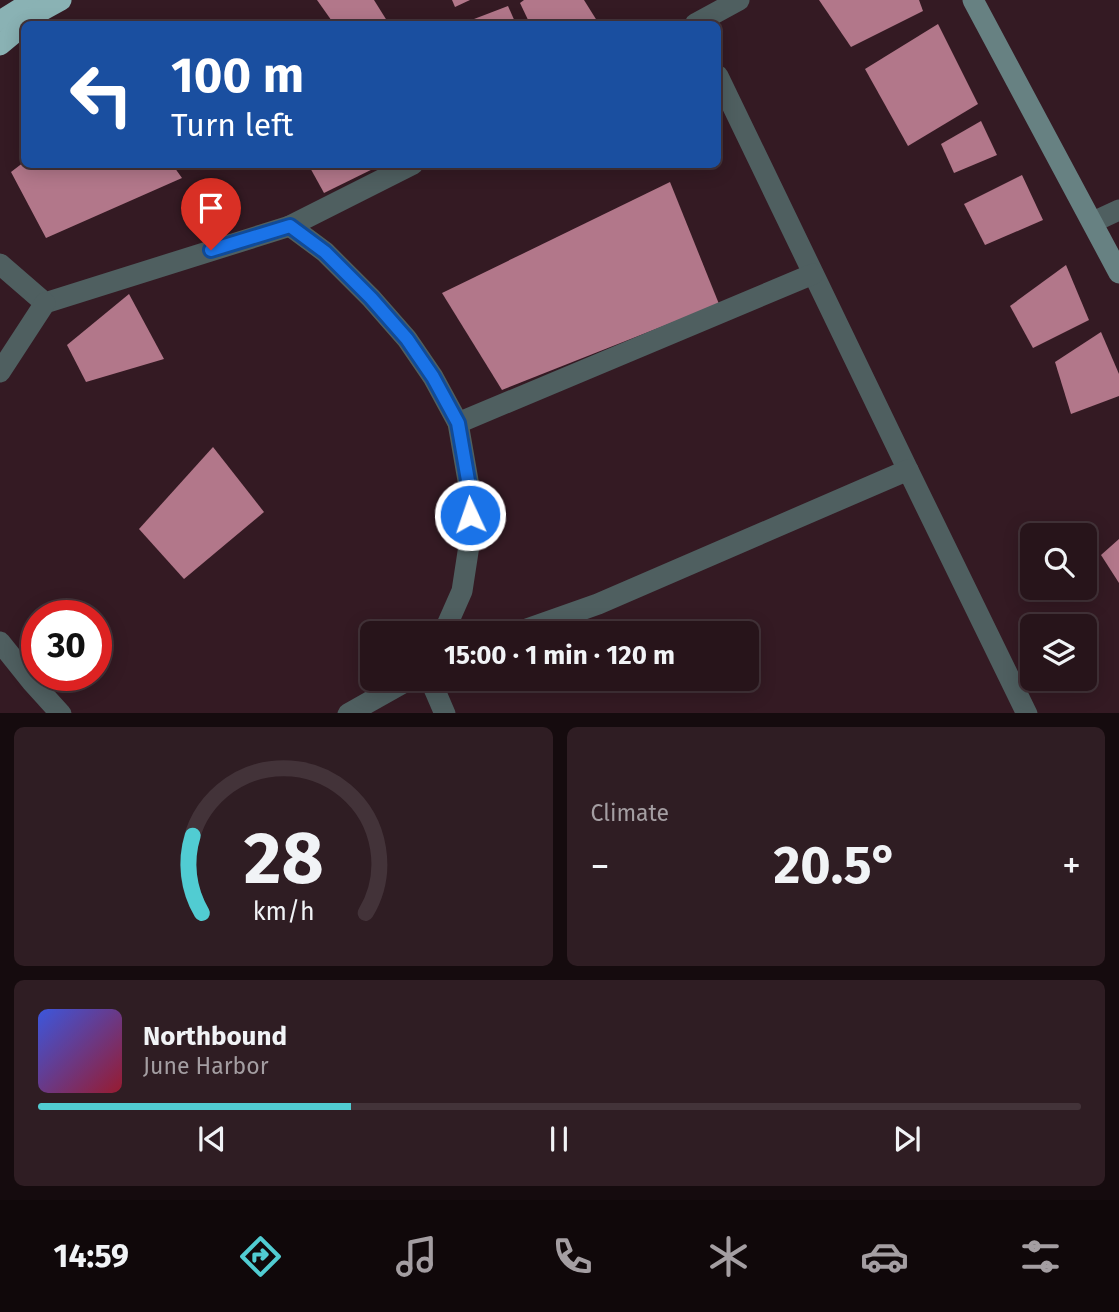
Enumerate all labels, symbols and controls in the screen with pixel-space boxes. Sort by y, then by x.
text: 100 m [171,46,304,105]
icon: left [56,49,147,140]
text: Turn left [171,106,293,144]
pin [181,178,241,250]
icon: arrive [192,189,230,227]
position arrow [433,478,507,552]
map controls [1020,523,1097,691]
button: search [1020,523,1097,600]
speed limit sign: 30 [21,600,112,691]
button: layers [1020,614,1097,691]
text: 15:00 · 1 min · 120 m [444,640,675,671]
text: Climate [591,799,669,827]
text: 28 [243,815,323,902]
text: 20.5° [773,834,898,897]
text: − [591,843,610,889]
text: + [1062,843,1081,889]
text: km/h [252,896,314,926]
text: Northbound [143,1021,287,1052]
text: June Harbor [143,1052,269,1080]
icon: previous [193,1120,231,1158]
icon: pause [540,1120,578,1158]
icon: next [888,1120,926,1158]
icon: directions [236,1232,285,1281]
icon: music [392,1232,441,1281]
icon: phone [548,1232,597,1281]
icon: climate [704,1232,753,1281]
icon: car [860,1232,909,1281]
icon: filters [1016,1232,1065,1281]
text: 14:59 [54,1237,129,1275]

